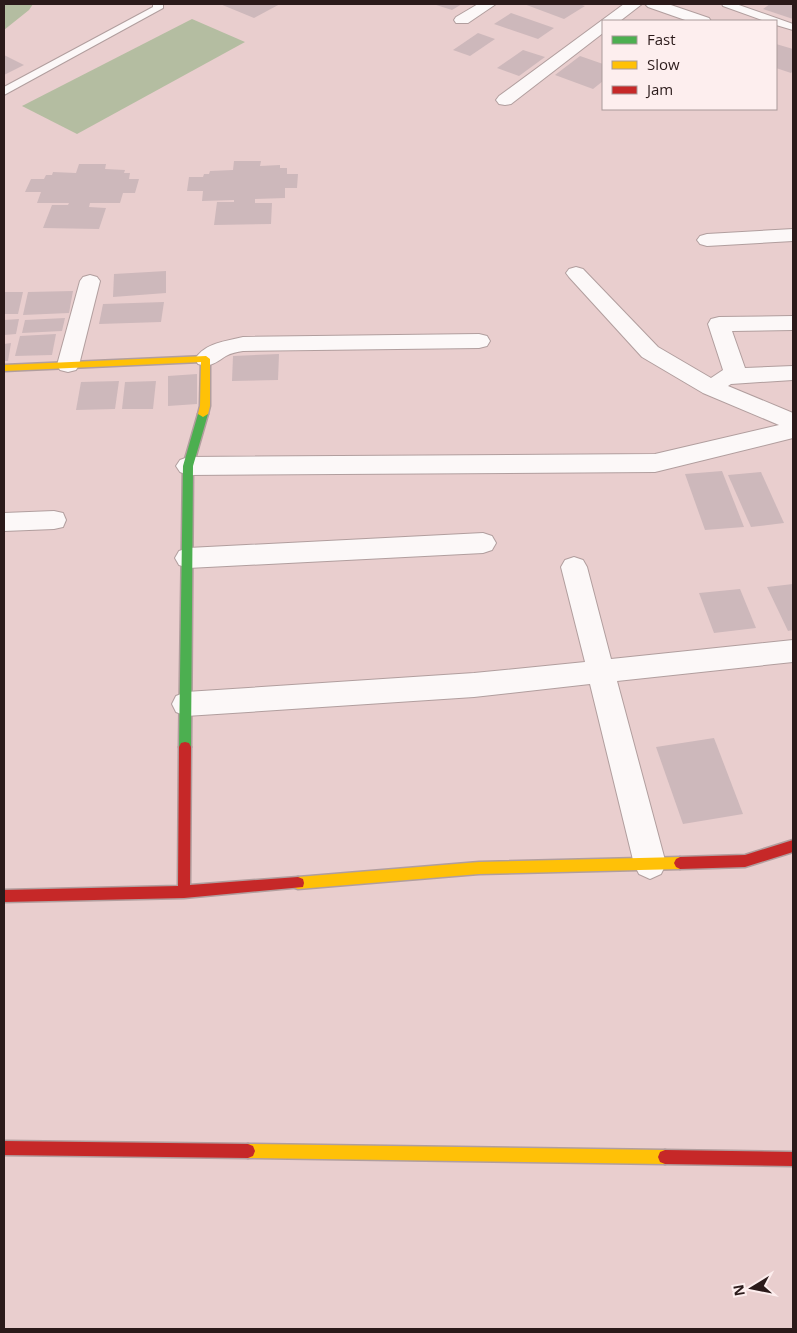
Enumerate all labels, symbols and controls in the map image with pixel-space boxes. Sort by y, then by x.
legend [602,20,777,110]
text: Fast [647,29,676,49]
text: Slow [647,54,680,74]
text: Jam [645,79,673,99]
north arrow [727,1263,777,1313]
text: N [728,1283,749,1298]

